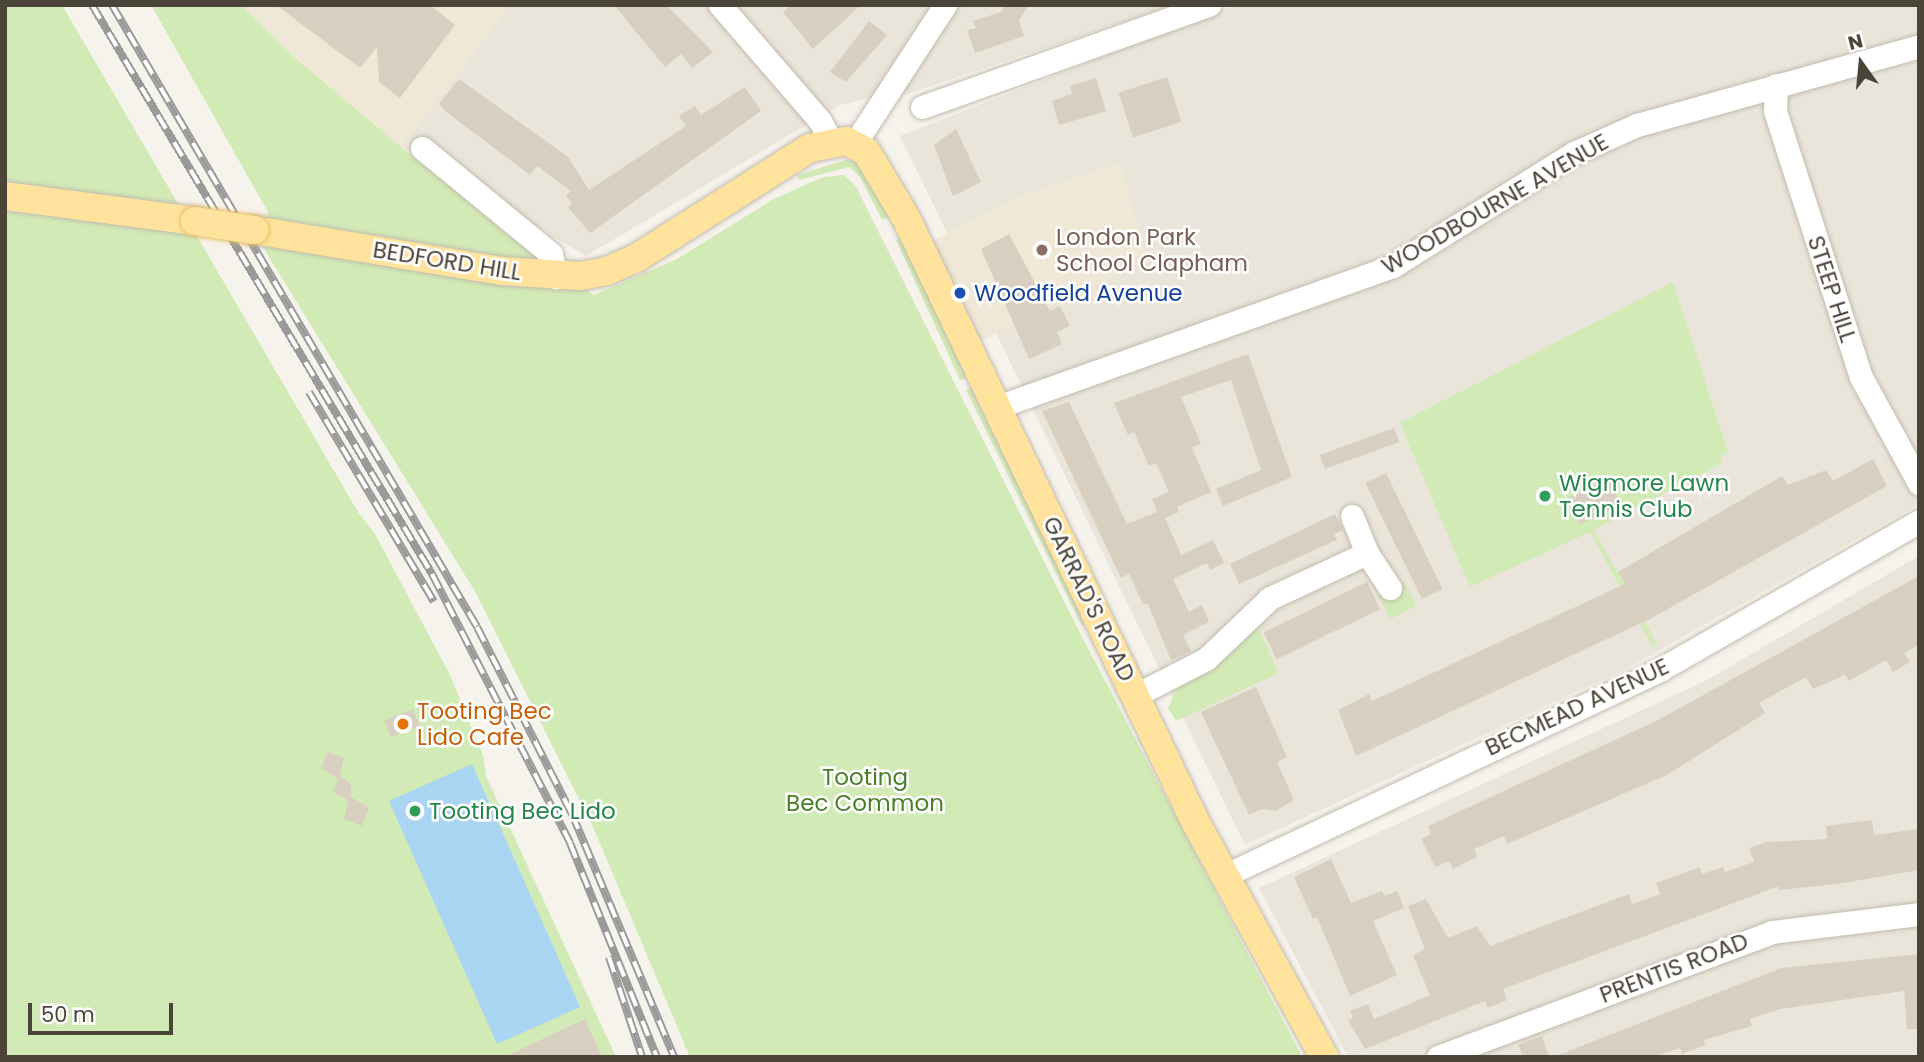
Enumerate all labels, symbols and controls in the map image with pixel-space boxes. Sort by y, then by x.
text: N [1845,27,1866,57]
north arrow [1826,28,1896,98]
street label: WOODBOURNE AVENUE [1377,128,1613,280]
place label: London Park School Clapham [1056,223,1248,277]
street label: STEEP HILL [1802,232,1862,346]
street label: BEDFORD HILL [371,236,523,286]
marker: London Park School Clapham [1034,242,1050,258]
place label: Woodfield Avenue [974,279,1183,307]
marker: Woodfield Avenue [952,285,968,301]
place label: Wigmore Lawn Tennis Club [1559,469,1729,523]
marker: Wigmore Lawn Tennis Club [1537,488,1553,504]
street label: GARRAD'S ROAD [1037,512,1141,686]
street label: BECMEAD AVENUE [1481,652,1673,762]
place label: Tooting Bec Lido Cafe [417,697,552,751]
marker: Tooting Bec Lido Cafe [395,716,411,732]
park label: Tooting Bec Common [786,763,944,817]
place label: Tooting Bec Lido [429,797,616,825]
marker: Tooting Bec Lido [407,803,423,819]
street label: PRENTIS ROAD [1596,927,1752,1009]
scale bar [32,988,177,1032]
text: 50 m [41,1000,95,1029]

